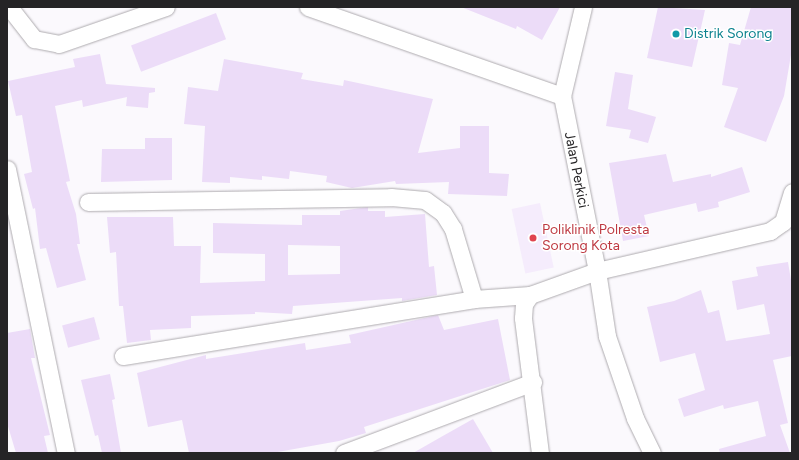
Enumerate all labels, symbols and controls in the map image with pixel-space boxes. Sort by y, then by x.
place label: Distrik Sorong [684,26,773,42]
marker: Distrik Sorong [671,29,681,39]
street label: Jalan Perkici [560,131,592,209]
place label: Poliklinik Polresta Sorong Kota [542,222,649,254]
marker: Poliklinik Polresta Sorong Kota [527,232,539,244]

